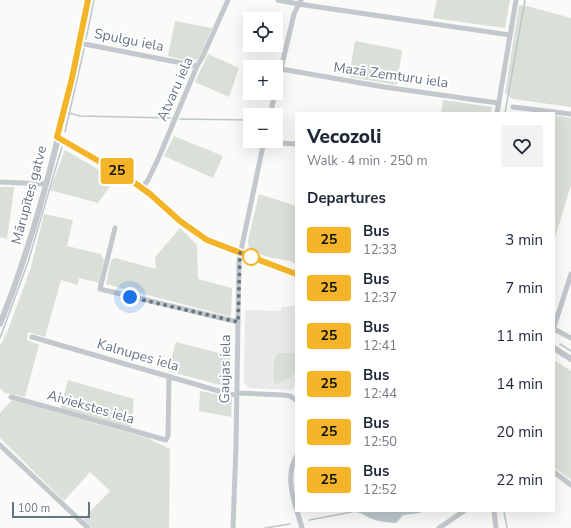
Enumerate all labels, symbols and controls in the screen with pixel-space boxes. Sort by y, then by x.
map controls [243,12,283,148]
button: locate [243,12,283,52]
street label: Spulgu iela [93,24,165,56]
street label: Atvaru iela [152,54,198,124]
street label: Mazā Zemturu iela [332,58,450,92]
button: + [243,60,283,100]
button: − [243,108,283,148]
text: Vecozoli [307,124,381,150]
button: heart [501,125,543,167]
street label: Mārupītes gatve [7,144,51,246]
text: Walk · 4 min · 250 m [307,152,428,170]
line badge: 25 [99,158,135,184]
text: 25 [109,161,125,180]
text: Departures [307,188,386,208]
text: Bus [363,221,389,241]
text: 25 [321,230,337,249]
text: 3 min [505,230,543,250]
text: 12:33 [363,241,397,259]
unlabelled marker [242,248,260,266]
text: Bus [363,269,389,289]
text: 25 [321,278,337,297]
text: 7 min [505,278,543,298]
your location [120,287,140,307]
text: 12:37 [363,289,397,307]
text: Bus [363,317,389,337]
text: 25 [321,326,337,345]
text: 11 min [496,326,543,346]
street label: Kalnupes iela [95,334,181,376]
street label: Gaujas iela [215,334,235,404]
text: 12:41 [363,337,397,355]
text: Bus [363,365,389,385]
text: 25 [321,374,337,393]
text: 14 min [496,374,543,394]
street label: Aiviekstes iela [45,385,137,429]
text: 12:44 [363,385,397,403]
text: Bus [363,413,389,433]
text: 25 [321,422,337,441]
text: 20 min [496,422,543,442]
text: 12:50 [363,433,397,451]
text: Bus [363,461,389,481]
text: 25 [321,470,337,489]
text: 22 min [496,470,543,490]
text: 12:52 [363,481,397,499]
scale bar [12,500,90,519]
text: 100 m [18,501,50,516]

